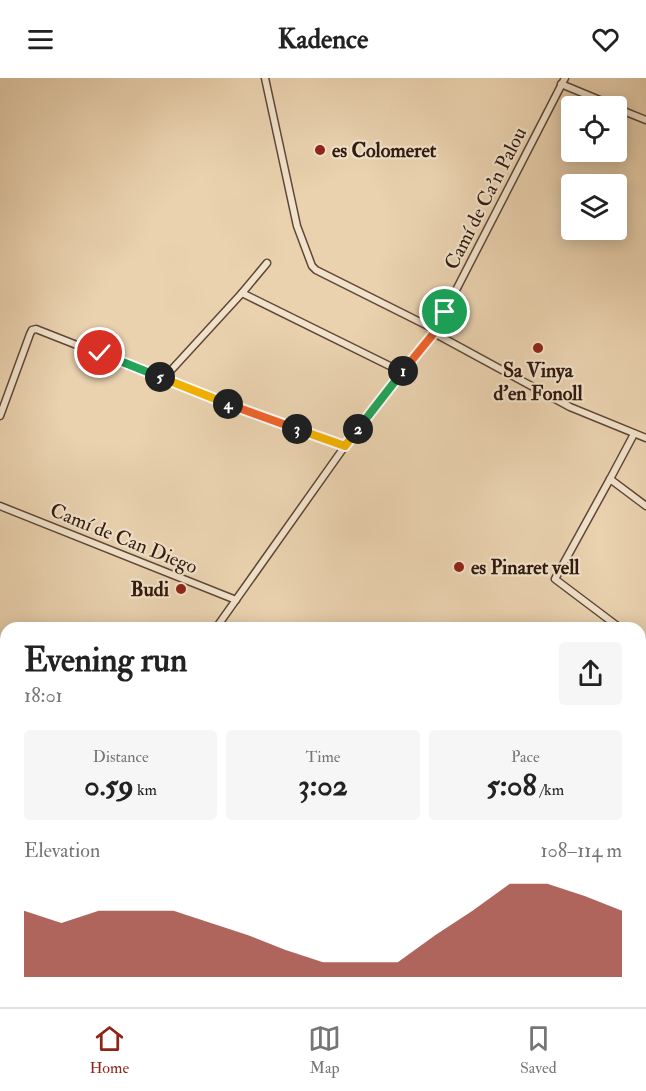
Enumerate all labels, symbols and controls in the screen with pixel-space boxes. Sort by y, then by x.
icon: menu [24,23,57,56]
text: Kadence [278,23,368,56]
icon: heart [589,23,622,56]
map controls [561,96,627,240]
button: locate [561,96,627,162]
street label: Camí de Ca'n Palou [439,123,532,274]
place label: es Colomeret [332,138,437,163]
marker: es Colomeret [313,143,327,157]
button: layers [561,174,627,240]
pin [419,286,470,337]
icon: arrive [428,295,461,328]
pin [74,327,125,378]
icon: check [83,336,116,369]
marker: Sa Vinya d'en Fonoll [531,341,545,355]
pin: 1 [388,356,418,386]
place label: Sa Vinya d'en Fonoll [493,358,583,406]
text: 1 [400,361,406,381]
pin: 5 [145,362,175,392]
text: 5 [156,367,164,387]
pin: 4 [213,389,243,419]
text: 4 [224,394,232,414]
pin: 3 [282,414,312,444]
pin: 2 [343,414,373,444]
text: 3 [294,419,300,439]
text: 2 [354,419,362,439]
street label: Camí de Can Diego [46,497,201,579]
place label: es Pinaret vell [471,555,580,580]
marker: es Pinaret vell [452,560,466,574]
place label: Budi [130,577,170,602]
marker: Budi [174,582,188,596]
text: Evening run [24,640,187,681]
button: share [559,642,622,705]
text: 18:01 [24,683,63,708]
text: Distance [93,747,149,767]
text: Time [306,747,340,767]
text: Pace [511,747,540,767]
text: 0.59 [84,767,134,804]
text: 3:02 [298,767,348,804]
text: 5:08 [487,767,537,804]
text: km [134,780,157,800]
text: /km [537,780,564,800]
text: Elevation [24,838,100,863]
text: 108–114 m [540,838,622,863]
tab: Home [89,1022,129,1078]
tab: Map [308,1022,341,1078]
tab: Saved [520,1022,557,1078]

